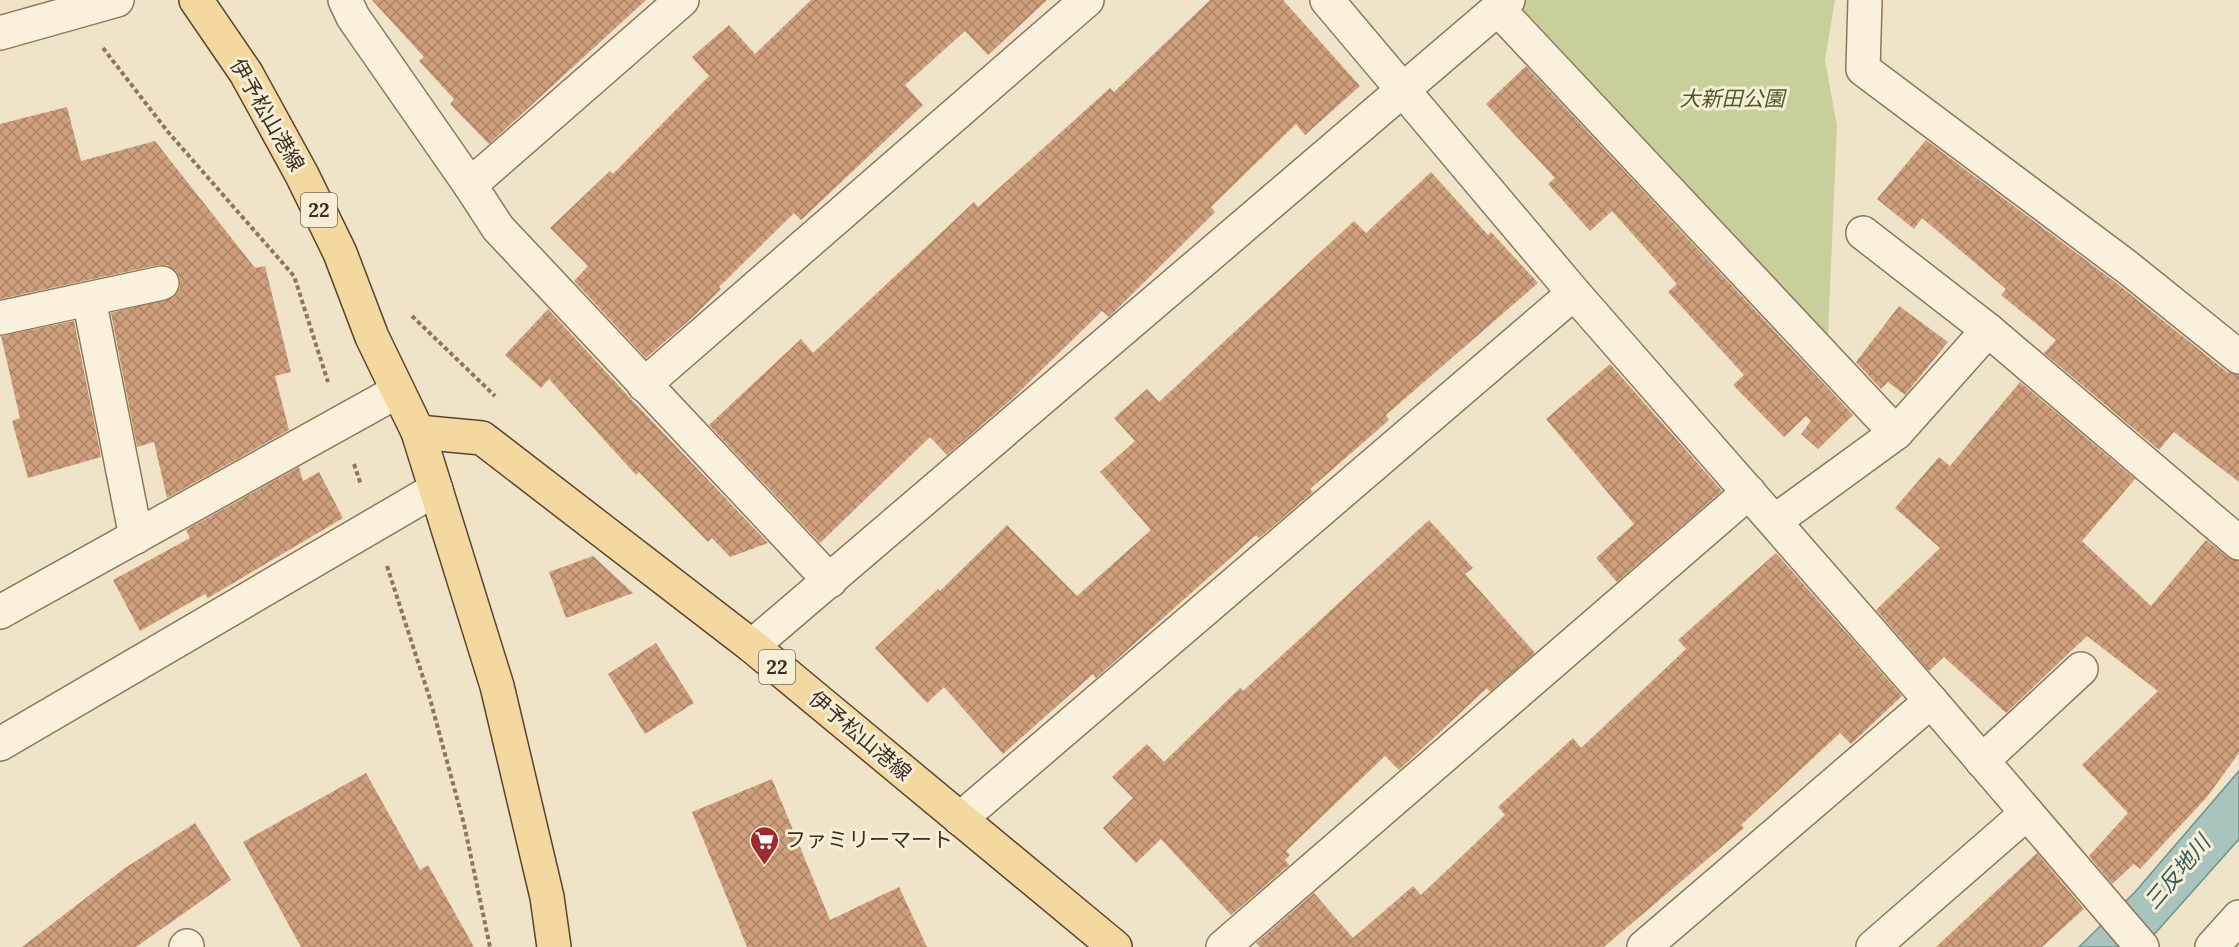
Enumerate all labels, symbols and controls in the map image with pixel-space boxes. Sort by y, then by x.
street label: 伊予松山港線 [224,53,311,176]
park label: 大新田公園 [1680,85,1787,112]
road number: 22 [301,193,337,227]
road number: 22 [759,650,795,684]
street label: 伊予松山港線 [803,685,917,786]
supermarket icon: ファミリーマート [748,824,780,866]
place label: ファミリーマート [785,826,953,853]
water label: 三反地川 [2138,828,2217,915]

